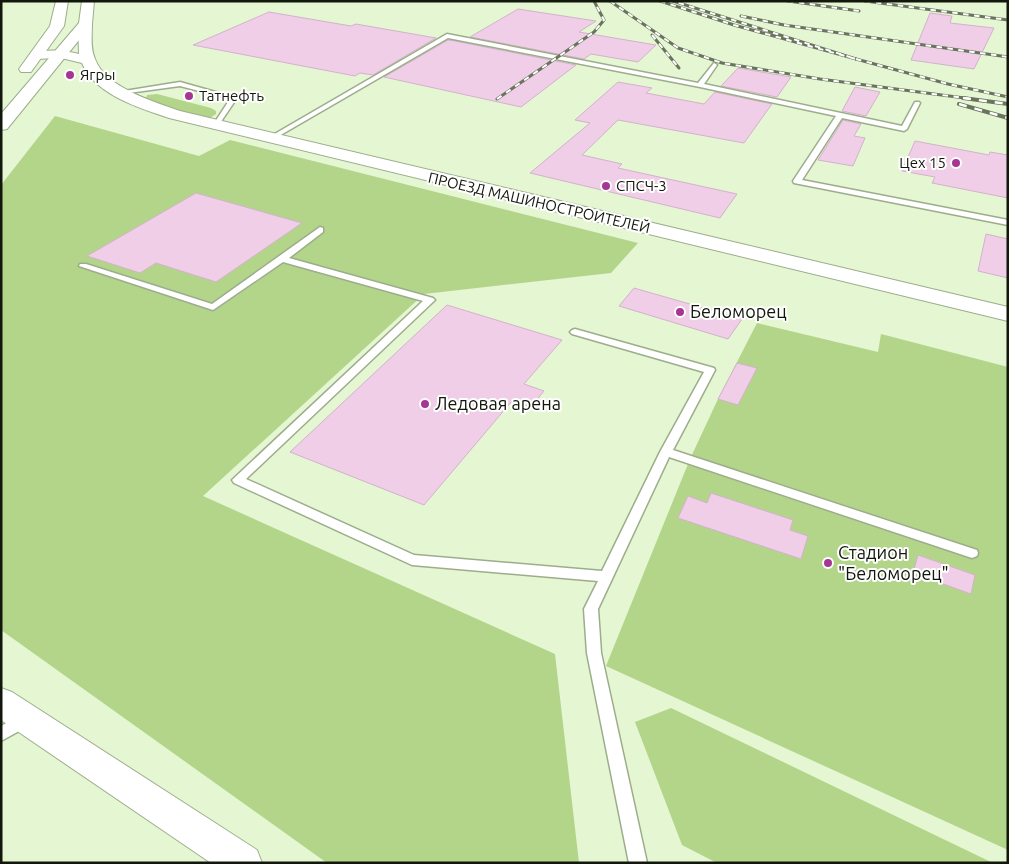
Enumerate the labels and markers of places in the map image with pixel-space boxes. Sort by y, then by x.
place label: Ягры [80,66,115,83]
marker: Ягры [64,69,76,81]
place label: Татнефть [199,87,264,104]
marker: Татнефть [183,90,195,102]
place label: Цех 15 [899,154,946,171]
marker: Цех 15 [950,157,962,169]
place label: СПСЧ-3 [616,177,667,194]
marker: СПСЧ-3 [600,180,612,192]
place label: Беломорец [690,301,787,321]
marker: Беломорец [674,306,686,318]
place label: Ледовая арена [435,393,561,413]
marker: Ледовая арена [419,398,431,410]
place label: Стадион "Беломорец" [838,542,949,583]
marker: Стадион "Беломорец" [822,557,834,569]

